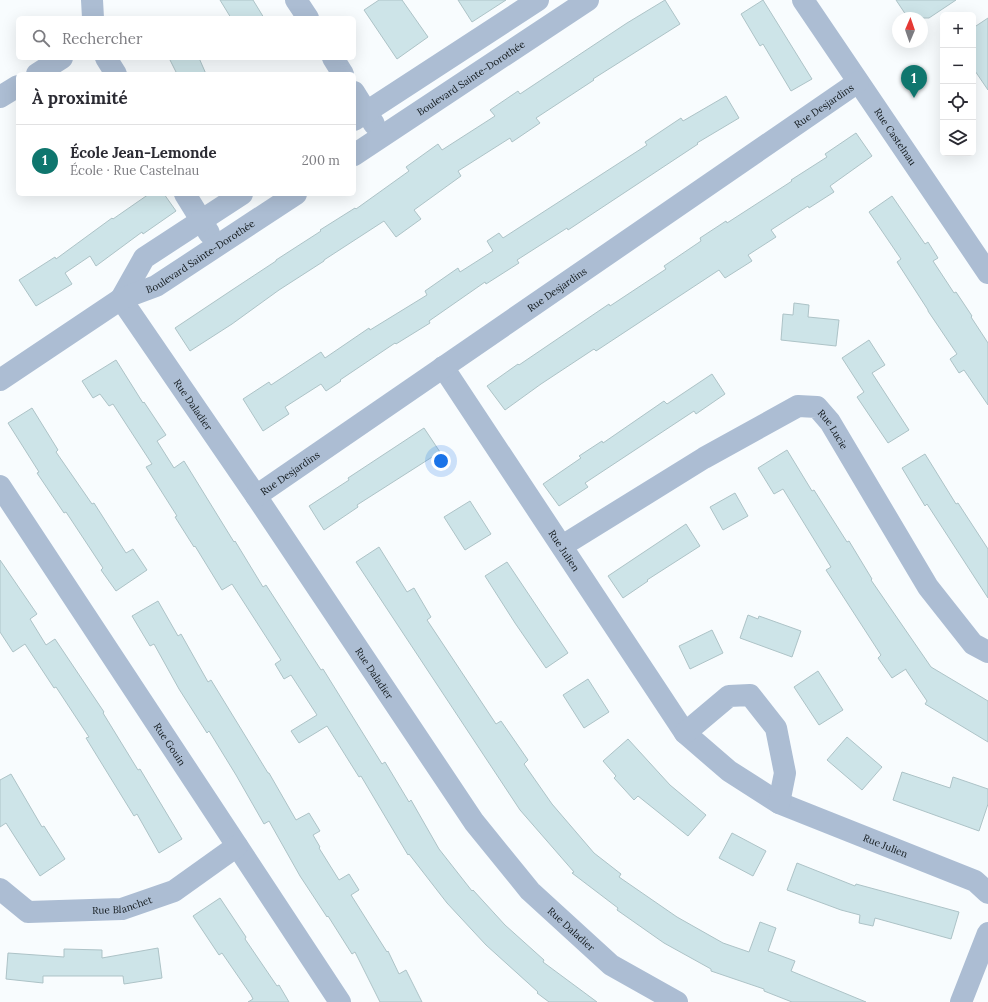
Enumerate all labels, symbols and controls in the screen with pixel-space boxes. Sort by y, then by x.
north arrow [892,12,928,48]
map controls [940,12,976,156]
button: + [940,12,976,48]
search box [16,16,356,60]
icon: search [30,27,52,49]
text: Rechercher [62,29,142,48]
street label: Boulevard Sainte-Dorothée [414,37,528,118]
button: − [940,48,976,84]
pin: 1 [901,65,927,98]
street label: Rue Desjardins [791,80,856,131]
button: locate [940,84,976,120]
text: À proximité [32,87,128,109]
street label: Rue Castelnau [872,105,920,168]
button: layers [940,120,976,156]
text: École Jean-Lemonde [70,143,217,162]
text: 1 [42,152,48,169]
text: 200 m [302,152,340,169]
text: École · Rue Castelnau [70,162,199,179]
street label: Boulevard Sainte-Dorothée [144,216,257,296]
street label: Rue Desjardins [524,264,589,314]
street label: Rue Daladier [171,376,216,433]
street label: Rue Lucie [815,406,851,452]
street label: Rue Desjardins [257,448,322,498]
your location [431,451,451,471]
street label: Rue Julien [546,527,583,574]
street label: Rue Daladier [353,645,397,702]
street label: Rue Gouin [151,720,189,768]
street label: Rue Julien [861,831,910,860]
street label: Rue Blanchet [92,893,154,916]
street label: Rue Daladier [545,904,598,954]

